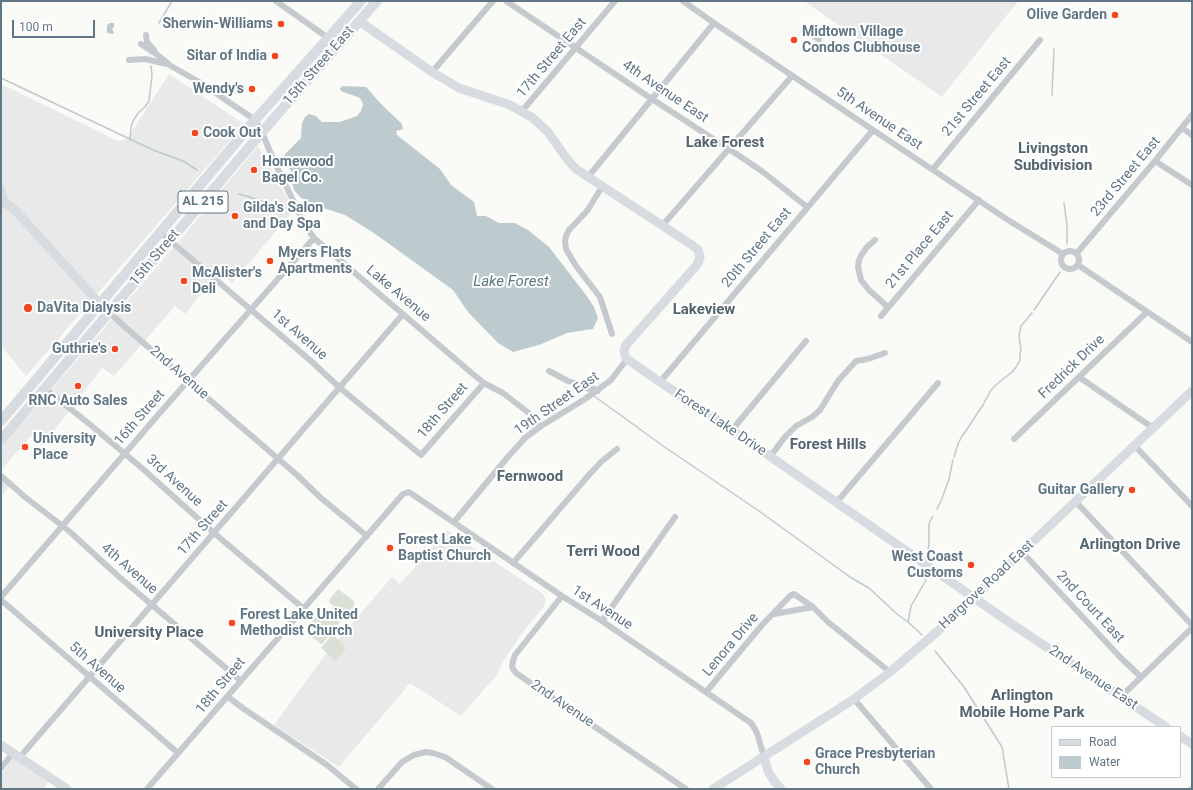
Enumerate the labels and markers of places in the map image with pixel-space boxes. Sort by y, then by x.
place label: Olive Garden [1027,7,1107,23]
marker: Olive Garden [1110,10,1120,20]
place label: Sherwin-Williams [163,16,273,32]
marker: Sherwin-Williams [276,19,286,29]
place label: Midtown Village Condos Clubhouse [802,24,920,56]
marker: Midtown Village Condos Clubhouse [789,35,799,45]
place label: Sitar of India [186,48,267,64]
marker: Sitar of India [270,51,280,61]
place label: Wendy's [193,81,244,97]
marker: Wendy's [247,84,257,94]
place label: Cook Out [203,125,261,141]
marker: Cook Out [190,128,200,138]
place label: Homewood Bagel Co. [262,154,333,186]
marker: Homewood Bagel Co. [249,165,259,175]
place label: Gilda's Salon and Day Spa [243,200,323,232]
marker: Gilda's Salon and Day Spa [230,211,240,221]
place label: Myers Flats Apartments [278,245,352,278]
marker: Myers Flats Apartments [265,256,275,266]
place label: McAlister's Deli [192,265,262,298]
marker: McAlister's Deli [179,276,189,286]
place label: DaVita Dialysis [37,300,131,316]
marker: DaVita Dialysis [22,302,34,314]
place label: Guthrie's [52,341,107,357]
marker: Guthrie's [110,344,120,354]
marker: RNC Auto Sales [73,381,83,391]
place label: RNC Auto Sales [28,393,128,409]
place label: University Place [33,431,96,464]
marker: University Place [20,442,30,452]
place label: Guitar Gallery [1038,482,1124,498]
marker: Guitar Gallery [1127,485,1137,495]
place label: Forest Lake Baptist Church [398,532,491,564]
marker: Forest Lake Baptist Church [385,543,395,553]
place label: West Coast Customs [892,549,963,582]
marker: West Coast Customs [966,560,976,570]
place label: Forest Lake United Methodist Church [240,607,358,640]
marker: Forest Lake United Methodist Church [227,618,237,628]
place label: Grace Presbyterian Church [815,746,935,778]
marker: Grace Presbyterian Church [802,757,812,767]

